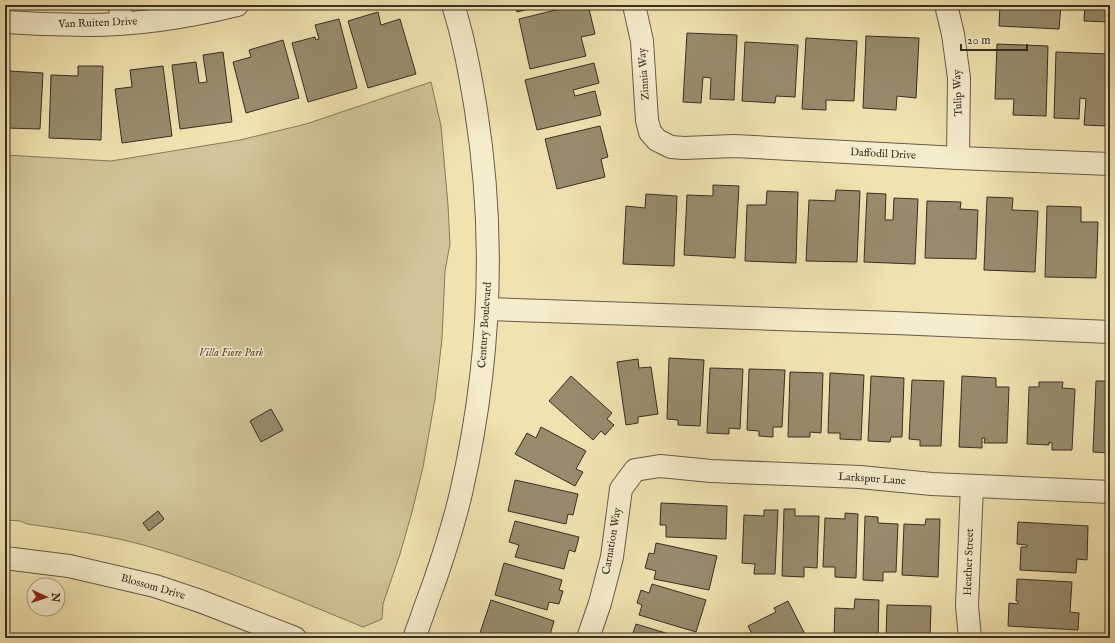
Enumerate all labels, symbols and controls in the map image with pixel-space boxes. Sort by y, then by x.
street label: Van Ruiten Drive [57,15,138,31]
scale bar [961,26,1027,52]
text: 20 m [967,33,990,48]
street label: Zinnia Way [635,47,653,101]
street label: Tulip Way [950,69,966,117]
street label: Daffodil Drive [850,145,916,163]
street label: Century Boulevard [475,281,495,369]
park label: Villa Fiore Park [199,346,264,360]
street label: Larkspur Lane [838,470,906,488]
street label: Carnation Way [599,506,625,576]
street label: Heather Street [961,528,977,596]
street label: Blossom Drive [119,571,187,603]
north arrow [26,577,66,617]
text: N [48,591,62,603]

